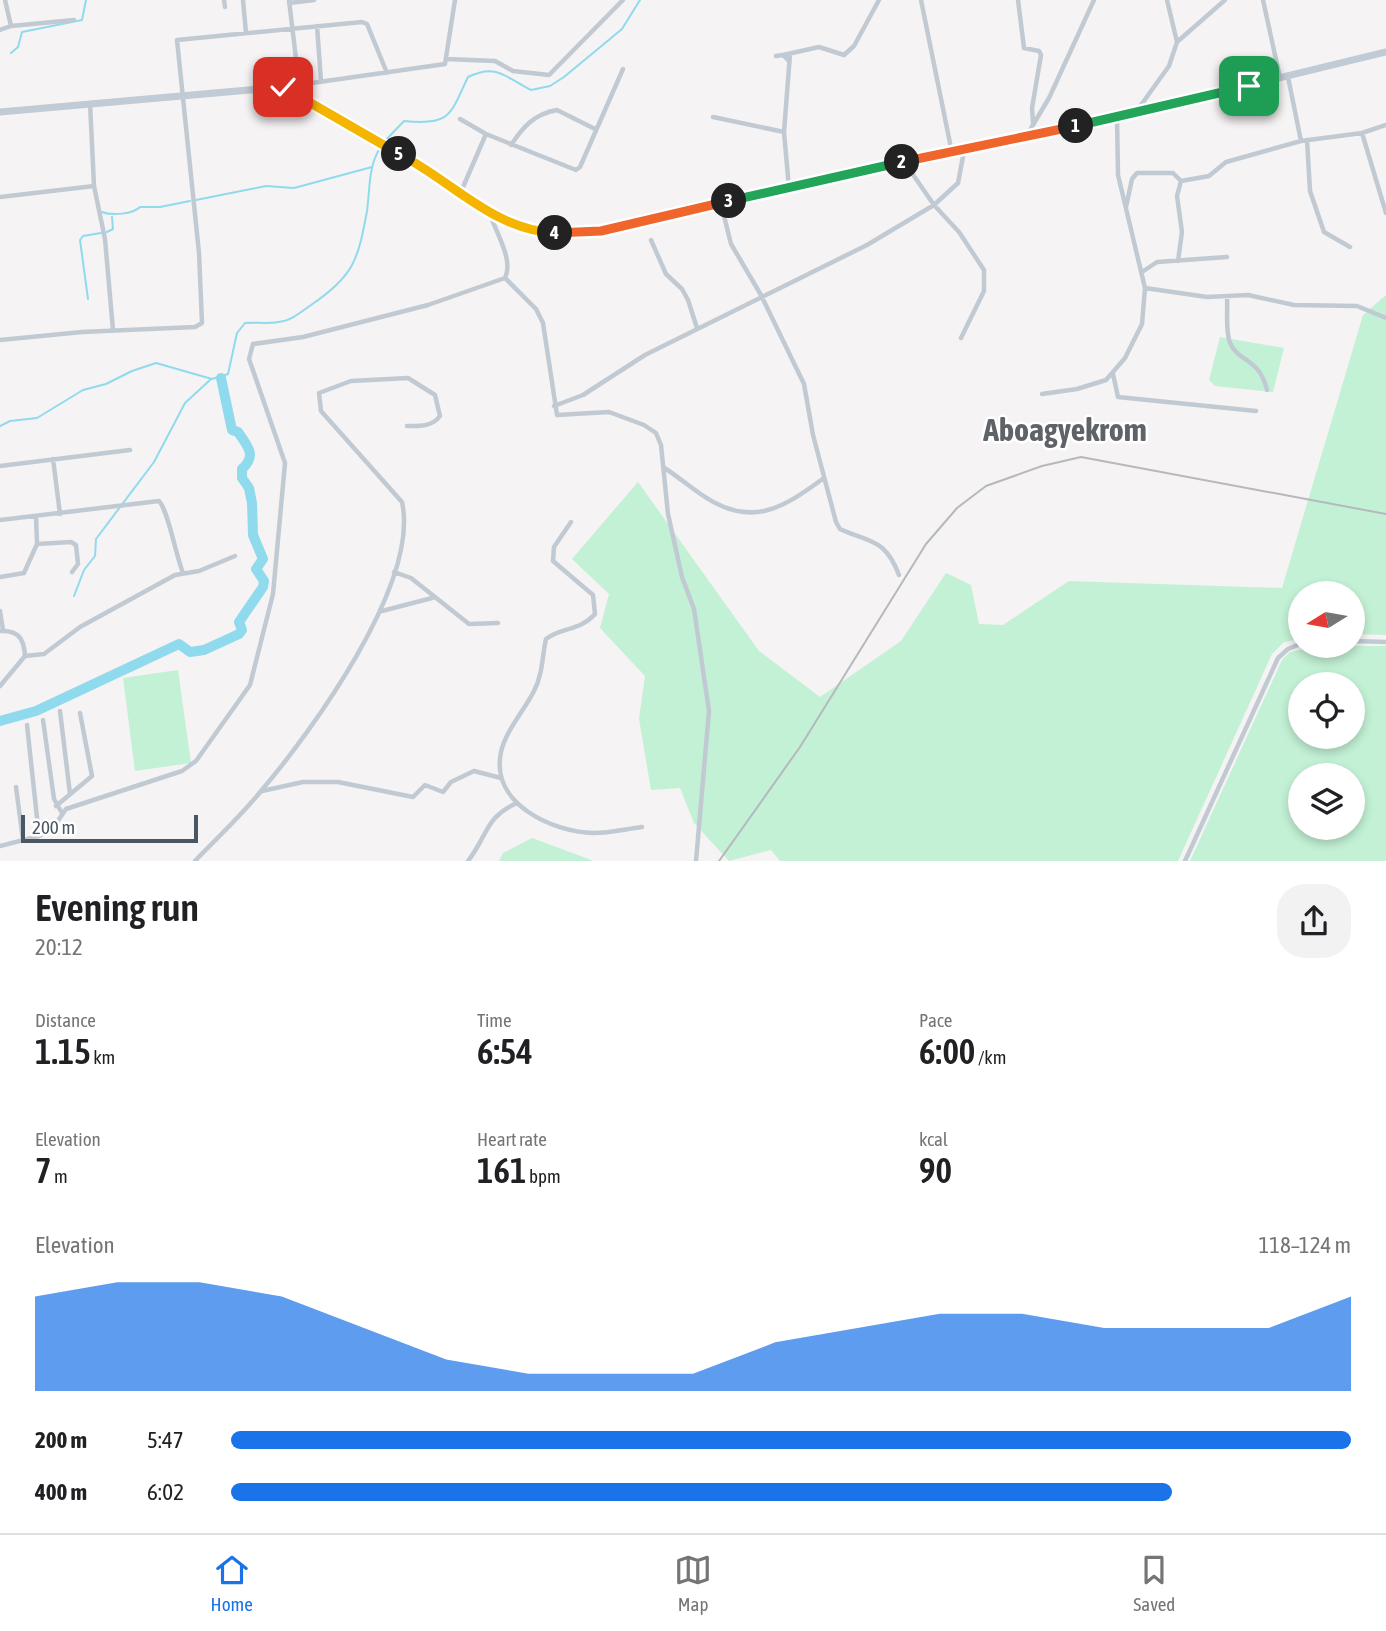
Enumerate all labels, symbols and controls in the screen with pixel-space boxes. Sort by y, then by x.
pin [1219,56,1279,116]
pin [253,57,313,117]
icon: arrive [1230,67,1268,105]
icon: check [264,68,302,106]
pin: 1 [1058,108,1094,144]
text: 1 [1071,114,1080,136]
pin: 5 [382,136,416,172]
text: 5 [394,142,403,164]
pin: 2 [884,144,920,180]
text: 2 [897,150,906,172]
pin: 3 [712,184,746,218]
text: 3 [724,189,733,211]
pin: 4 [538,216,572,250]
text: 4 [550,221,559,243]
district label: Aboagyekrom [982,411,1147,448]
north arrow [1288,581,1365,658]
map controls [1288,581,1365,840]
button: locate [1288,672,1365,749]
button: layers [1288,763,1365,840]
scale bar [21,812,198,844]
text: 200 m [32,816,75,838]
button: share [1277,884,1351,958]
text: Evening run [35,886,199,929]
text: 20:12 [35,934,83,960]
text: Distance [35,1009,96,1031]
text: Time [477,1009,512,1031]
text: Pace [919,1009,952,1031]
text: 1.15 [35,1031,91,1071]
text: 6:54 [477,1031,533,1071]
text: 6:00 [919,1031,975,1071]
text: km [91,1046,115,1068]
text: /km [975,1046,1006,1068]
text: Elevation [35,1128,101,1150]
text: Heart rate [477,1128,547,1150]
text: kcal [919,1128,948,1150]
text: 7 [35,1150,51,1190]
text: 161 [477,1150,526,1190]
text: 90 [919,1150,952,1190]
text: m [51,1165,68,1187]
text: bpm [526,1165,561,1187]
text: Elevation [35,1232,115,1258]
text: 118–124 m [1258,1232,1351,1258]
text: 200 m [35,1427,87,1453]
text: 5:47 [147,1427,184,1453]
text: 400 m [35,1479,87,1505]
text: 6:02 [147,1479,184,1505]
tab: Home [211,1551,253,1615]
tab: Map [674,1551,712,1615]
tab: Saved [1133,1551,1175,1615]

